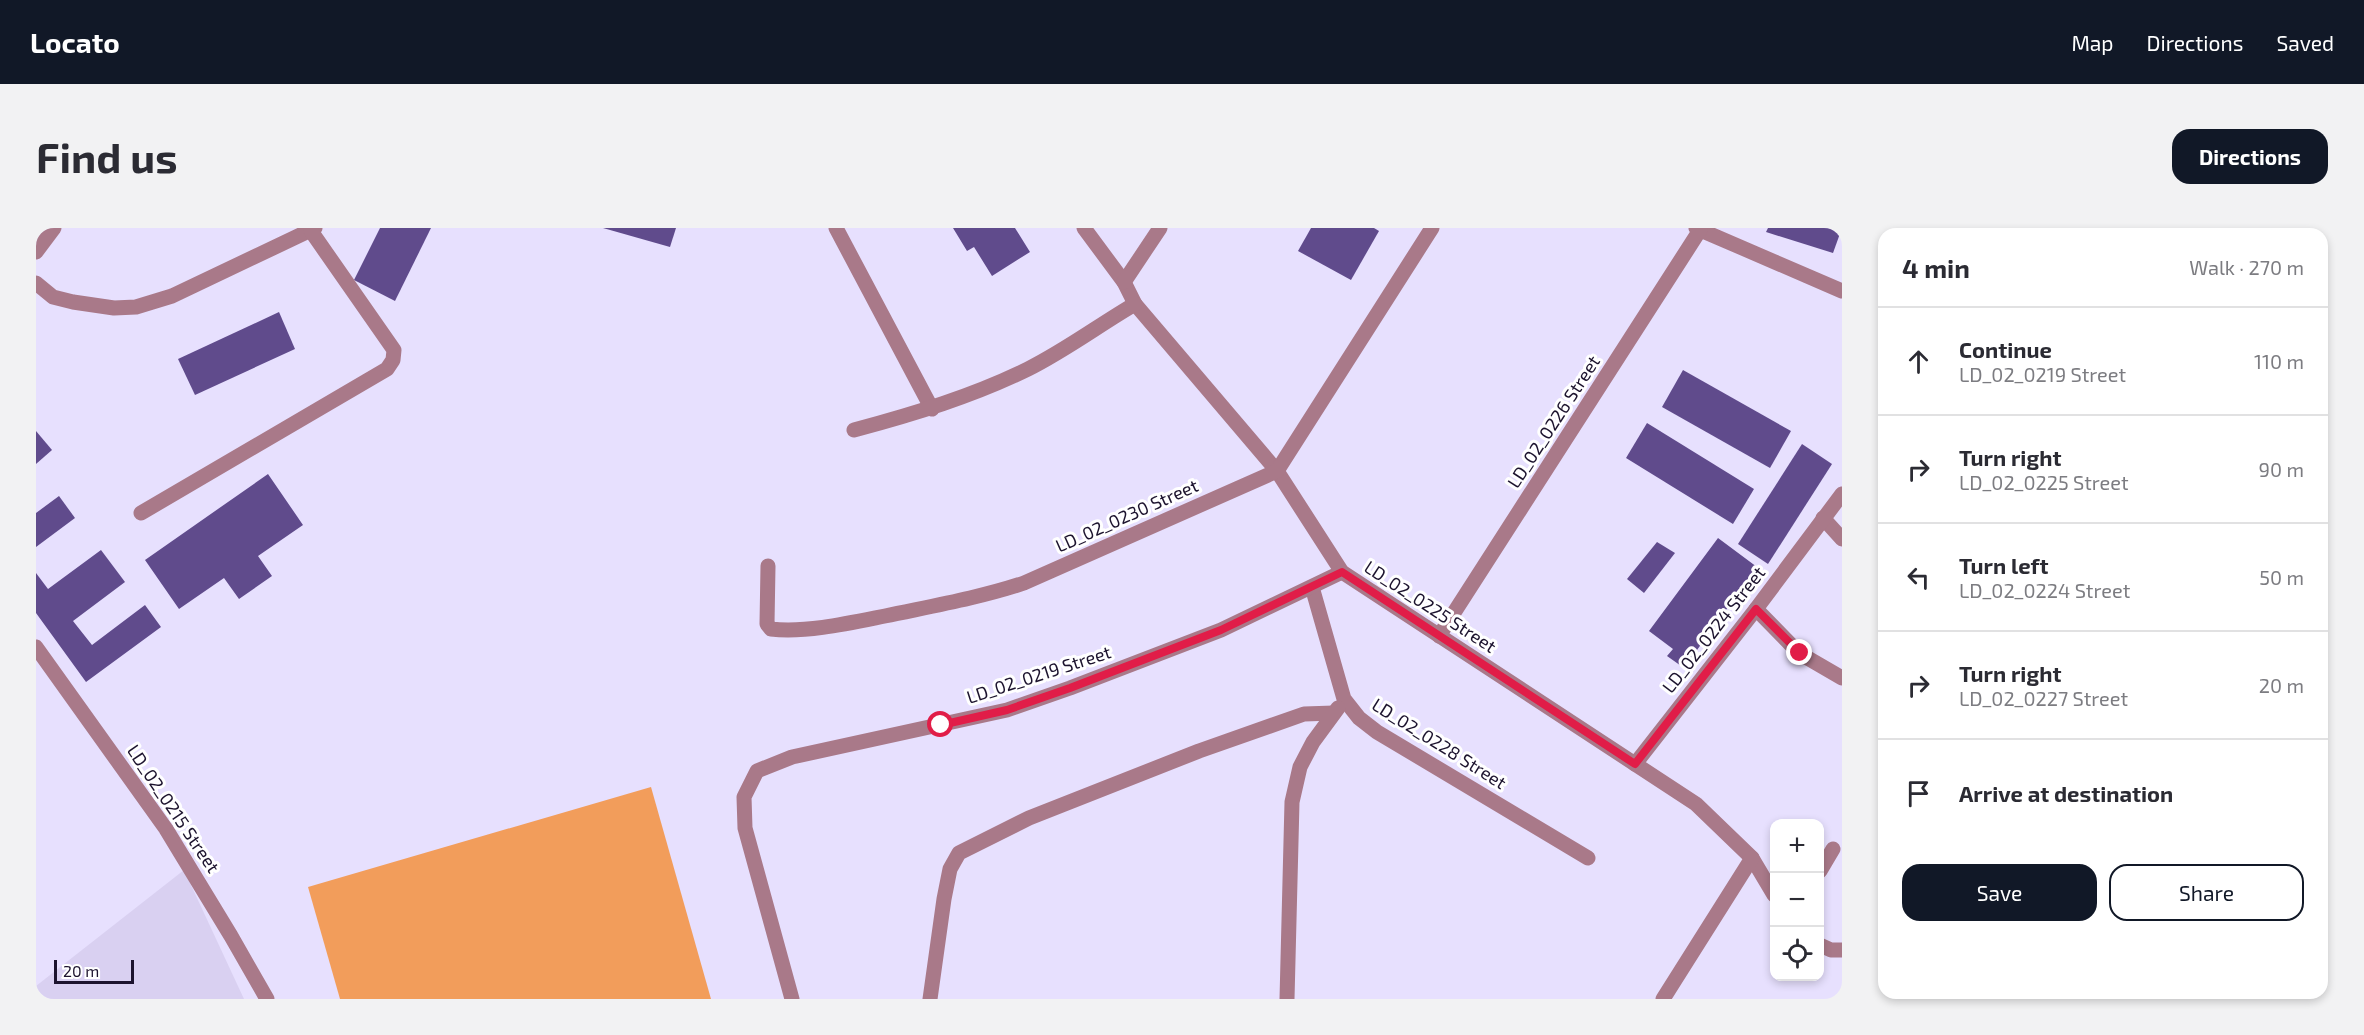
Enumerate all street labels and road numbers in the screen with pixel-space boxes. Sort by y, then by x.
street label: LD_02_0226 Street [1502,351,1604,492]
street label: LD_02_0230 Street [1052,474,1201,556]
street label: LD_02_0225 Street [1361,555,1501,657]
street label: LD_02_0224 Street [1657,562,1769,697]
street label: LD_02_0219 Street [964,640,1114,708]
street label: LD_02_0228 Street [1368,693,1511,793]
street label: LD_02_0215 Street [123,740,225,877]

